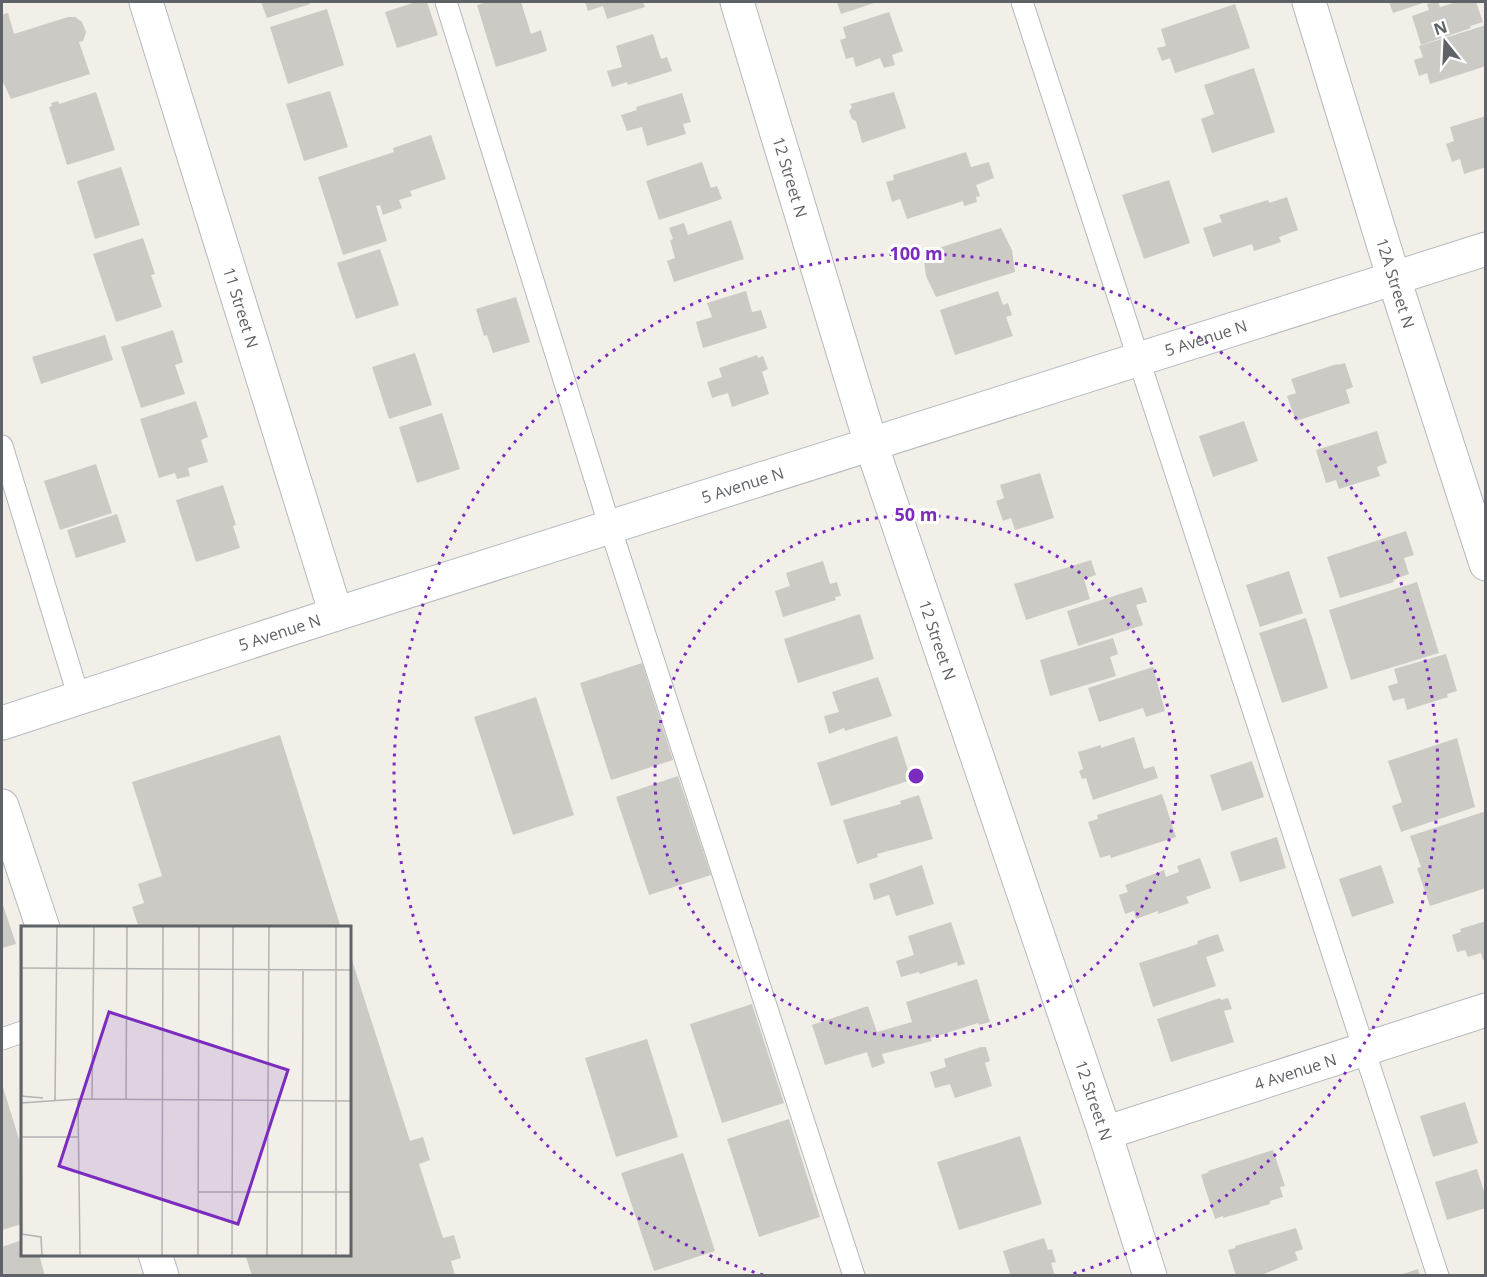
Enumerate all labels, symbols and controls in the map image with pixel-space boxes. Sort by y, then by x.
north arrow [1415,12,1475,72]
text: N [1431,15,1450,40]
street label: 12 Street N [767,134,813,220]
street label: 12A Street N [1371,235,1420,331]
text: 100 m [889,241,943,265]
street label: 11 Street N [218,265,264,351]
street label: 5 Avenue N [1162,315,1250,361]
street label: 5 Avenue N [699,462,787,508]
text: 50 m [895,502,937,526]
street label: 12 Street N [914,597,961,683]
street label: 5 Avenue N [236,609,324,656]
centre of rings [906,766,926,786]
inset map [21,926,351,1256]
street label: 4 Avenue N [1251,1048,1339,1095]
street label: 12 Street N [1070,1057,1118,1143]

